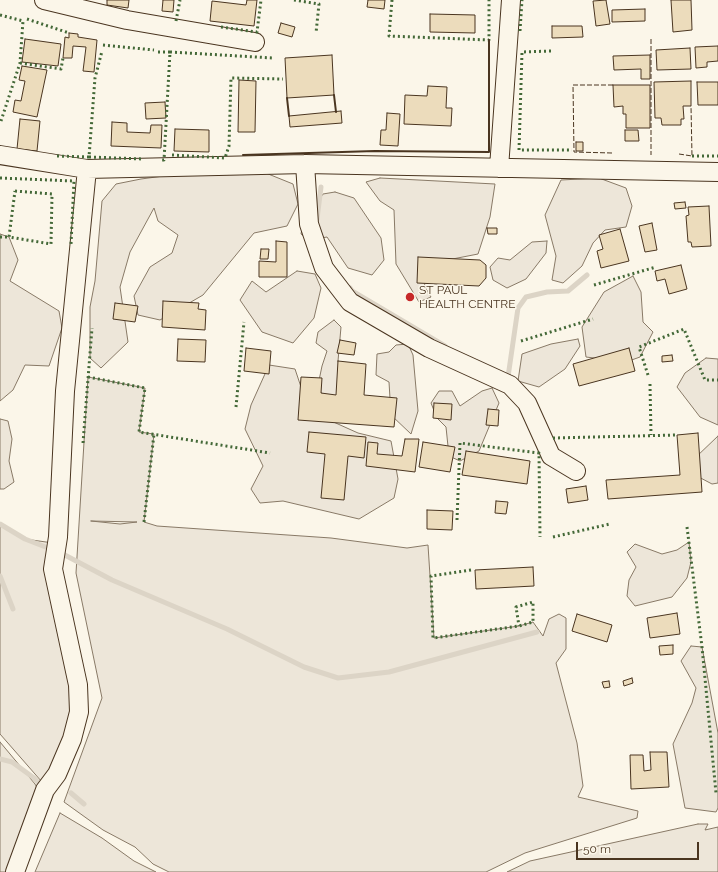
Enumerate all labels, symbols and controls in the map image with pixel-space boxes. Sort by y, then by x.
place label: ST PAUL HEALTH CENTRE [419,283,515,311]
marker: ST PAUL HEALTH CENTRE [404,291,416,303]
scale bar [578,834,701,860]
text: 50 m [583,842,611,856]

